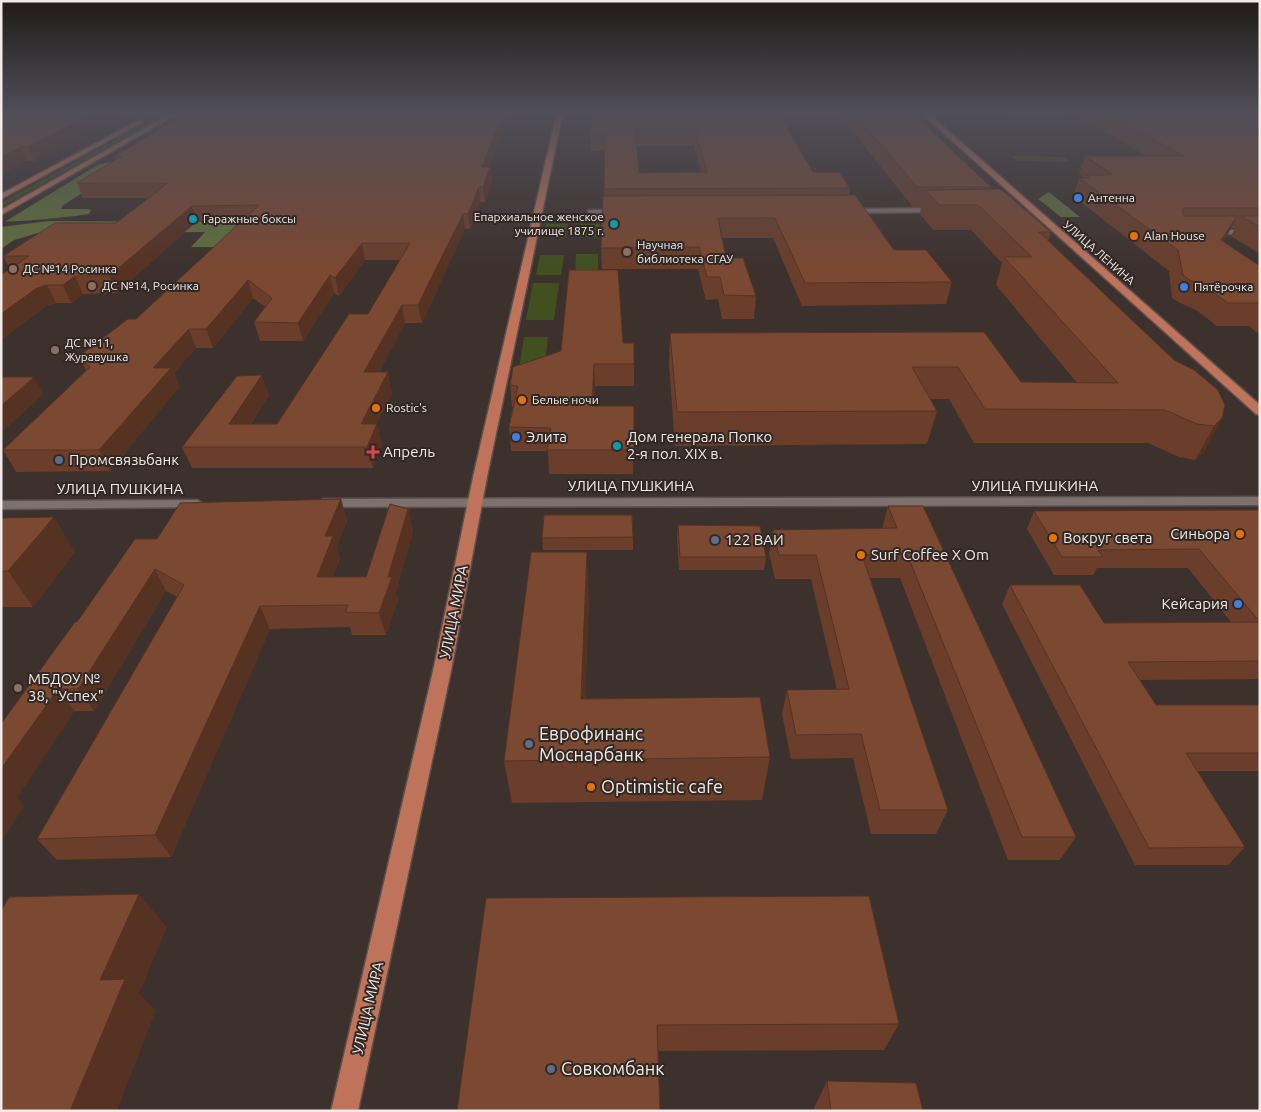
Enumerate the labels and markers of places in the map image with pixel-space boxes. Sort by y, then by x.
place label: Антенна [1088,191,1135,204]
marker: Антенна [1072,192,1084,204]
place label: Епархиальное женское училище 1875 г. [474,210,604,237]
place label: Гаражные боксы [203,212,296,225]
marker: Гаражные боксы [187,213,199,225]
marker: Епархиальное женское училище 1875 г. [608,218,620,230]
place label: Alan House [1144,229,1205,242]
marker: Alan House [1128,230,1140,242]
place label: Научная библиотека СГАУ [637,238,733,265]
marker: Научная библиотека СГАУ [621,246,633,258]
place label: ДС №14 Росинка [23,262,117,275]
marker: ДС №14 Росинка [7,263,19,275]
place label: ДС №14, Росинка [102,279,199,292]
marker: ДС №14, Росинка [86,280,98,292]
place label: Пятёрочка [1194,280,1253,293]
marker: Пятёрочка [1178,281,1190,293]
place label: ДС №11, Журавушка [65,336,128,363]
marker: ДС №11, Журавушка [49,344,61,356]
place label: Белые ночи [532,393,599,406]
marker: Белые ночи [516,394,528,406]
place label: Rostic's [386,401,427,414]
marker: Rostic's [370,402,382,414]
place label: Элита [526,428,567,445]
place label: Дом генерала Попко 2-я пол. XIX в. [627,428,772,462]
marker: Элита [510,431,522,443]
marker: Дом генерала Попко 2-я пол. XIX в. [611,440,623,452]
place label: Апрель [383,443,435,460]
marker: Апрель [367,446,379,458]
place label: Промсвязьбанк [69,451,179,468]
marker: Промсвязьбанк [53,454,65,466]
place label: Синьора [1170,525,1230,542]
marker: Синьора [1234,528,1246,540]
place label: Вокруг света [1063,529,1152,546]
place label: 122 ВАИ [725,531,784,548]
marker: Вокруг света [1047,532,1059,544]
marker: 122 ВАИ [709,534,721,546]
place label: Surf Coffee X Om [871,546,989,563]
marker: Surf Coffee X Om [855,549,867,561]
place label: Кейсария [1161,595,1228,612]
marker: Кейсария [1232,598,1244,610]
place label: МБДОУ № 38, "Успех" [28,670,104,704]
marker: МБДОУ № 38, "Успех" [12,682,24,694]
place label: Еврофинанс Моснарбанк [539,723,643,764]
marker: Еврофинанс Моснарбанк [523,738,535,750]
place label: Optimistic cafe [601,776,723,796]
marker: Optimistic cafe [585,781,597,793]
place label: Совкомбанк [561,1058,665,1078]
marker: Совкомбанк [545,1063,557,1075]

